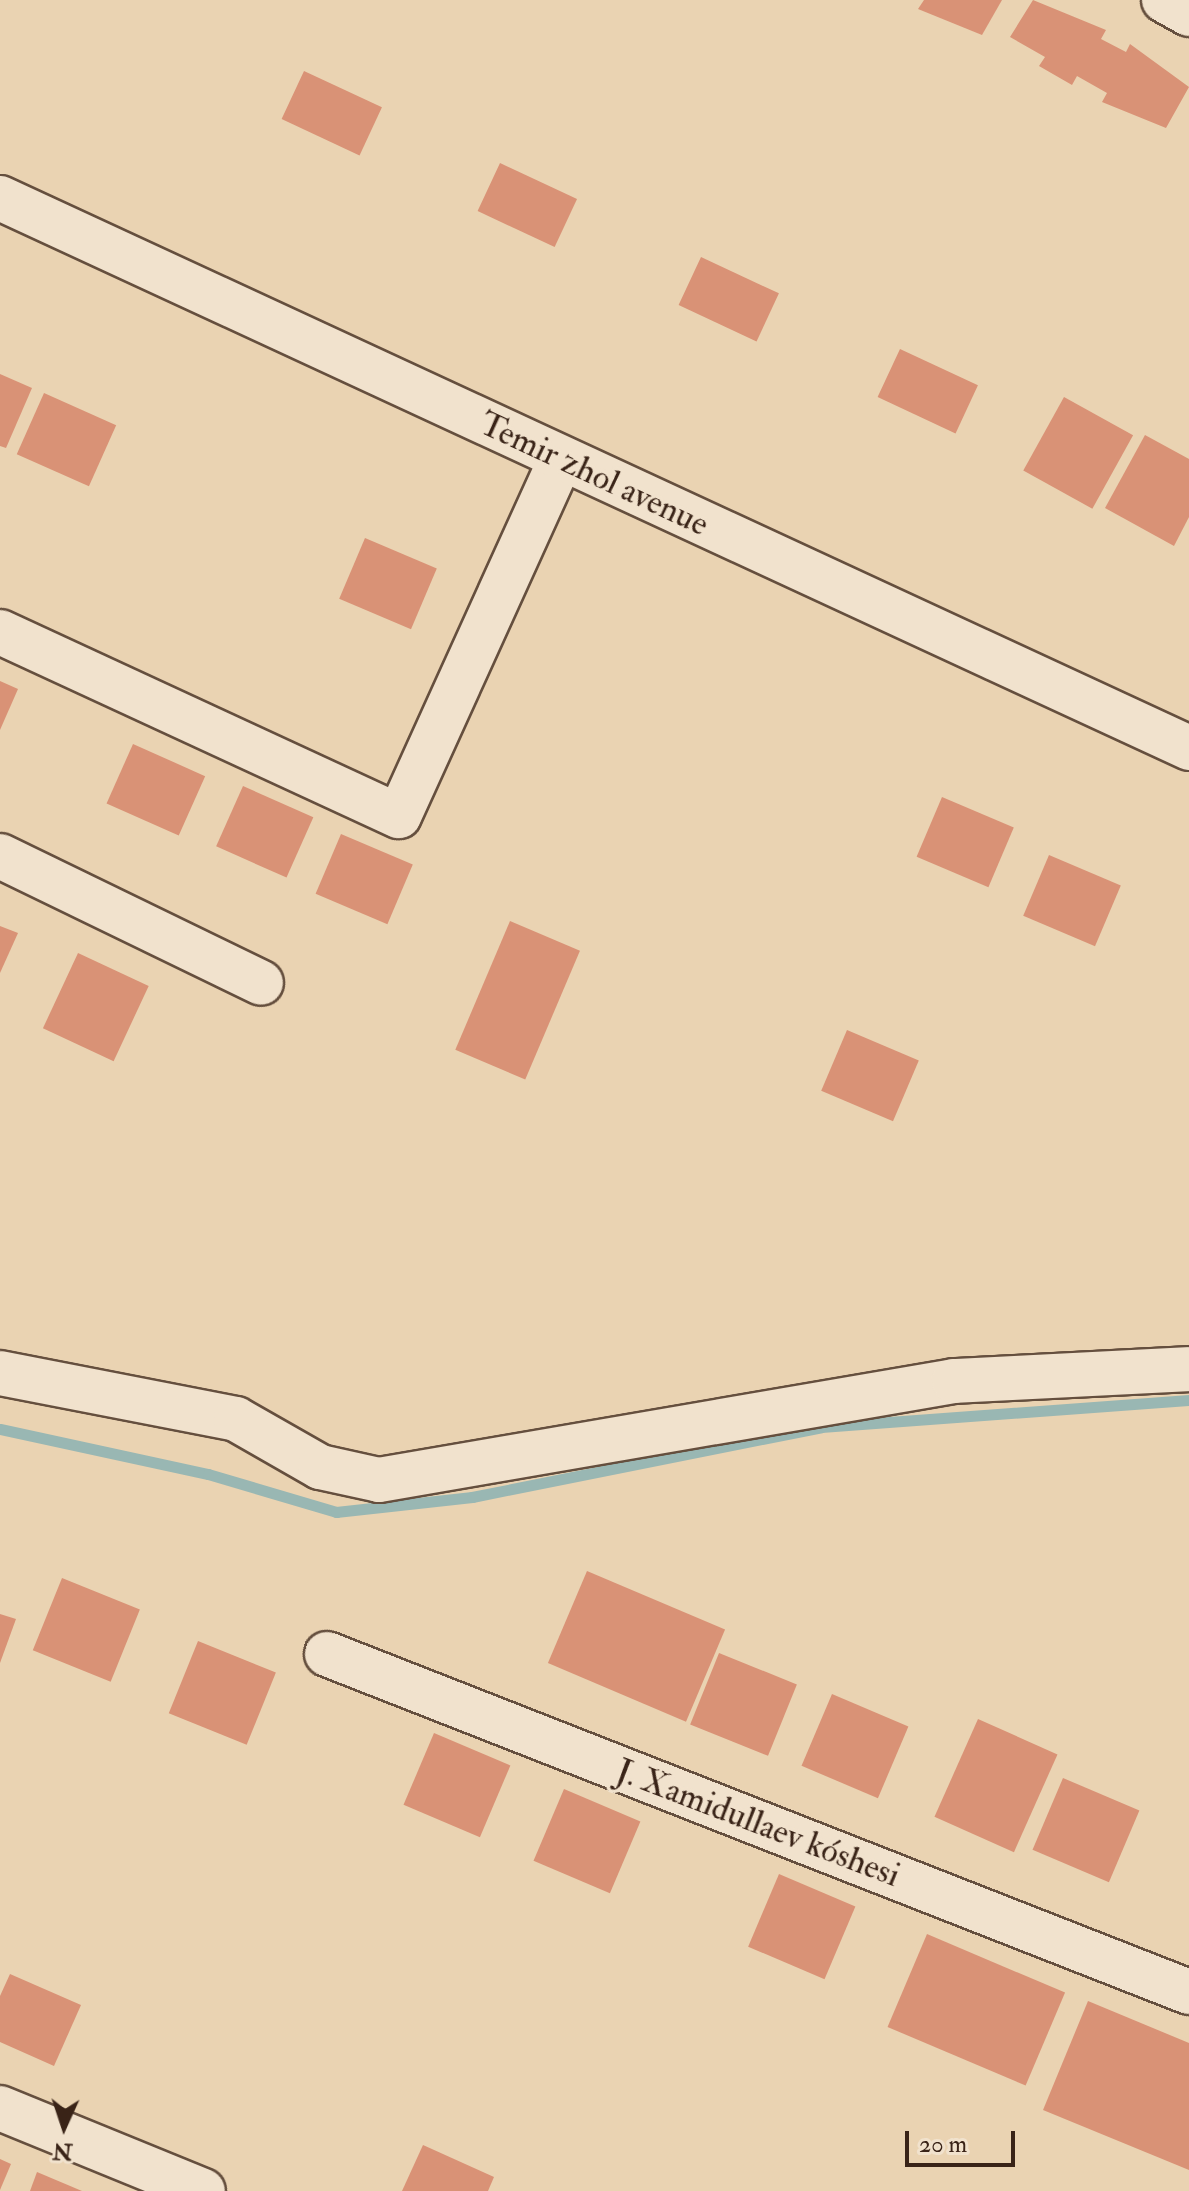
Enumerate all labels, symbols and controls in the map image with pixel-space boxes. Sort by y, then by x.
street label: Temir zhol avenue [473,403,715,545]
street label: J. Xamidullaev kóshesi [610,1750,906,1896]
north arrow [24,2087,104,2167]
scale bar [909,2115,1019,2165]
text: 20 m [919,2129,967,2160]
text: N [52,2136,73,2165]

